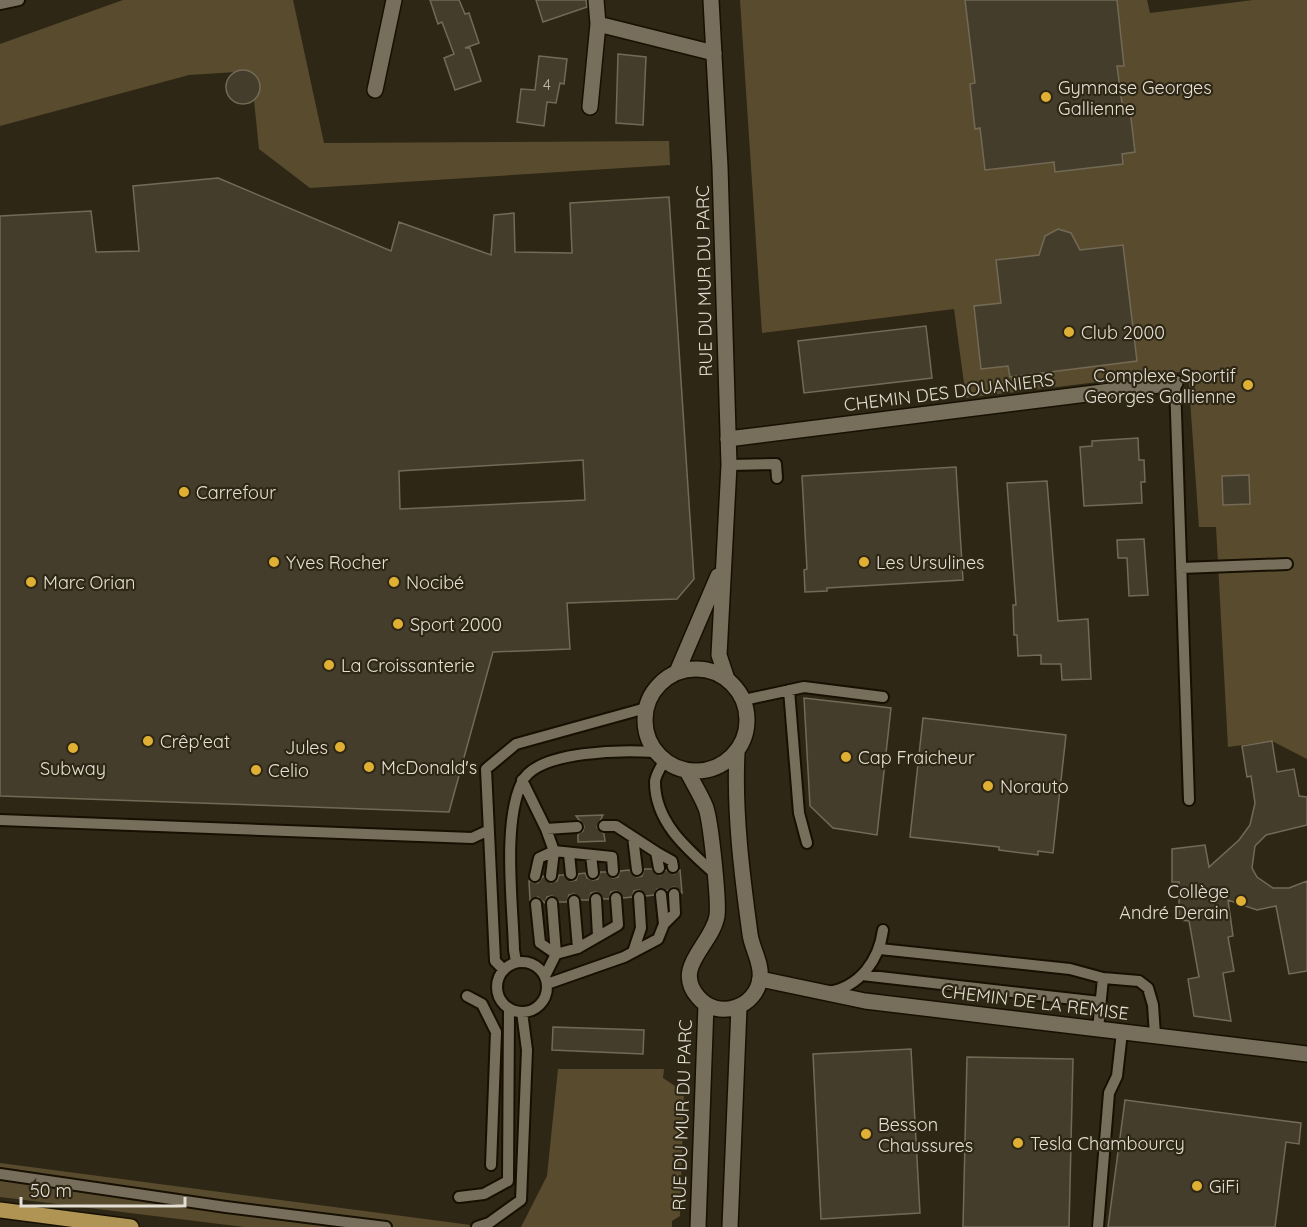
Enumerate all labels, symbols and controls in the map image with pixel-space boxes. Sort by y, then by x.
house number: 4 [543,75,551,94]
place label: Gymnase Georges Gallienne [1058,76,1212,120]
marker: Gymnase Georges Gallienne [1039,90,1053,104]
street label: RUE DU MUR DU PARC [691,185,717,377]
place label: Club 2000 [1081,321,1165,344]
marker: Club 2000 [1062,325,1076,339]
place label: Complexe Sportif Georges Gallienne [1084,364,1237,408]
street label: CHEMIN DES DOUANIERS [843,368,1055,416]
marker: Complexe Sportif Georges Gallienne [1241,378,1255,392]
place label: Carrefour [196,481,276,504]
marker: Carrefour [177,485,191,499]
place label: Yves Rocher [286,551,388,574]
place label: Les Ursulines [876,551,985,574]
marker: Yves Rocher [267,555,281,569]
marker: Les Ursulines [857,555,871,569]
place label: Marc Orian [43,571,135,594]
place label: Nocibé [406,571,464,594]
marker: Marc Orian [24,575,38,589]
marker: Nocibé [387,575,401,589]
place label: Sport 2000 [410,613,502,636]
marker: Sport 2000 [391,617,405,631]
place label: La Croissanterie [341,654,475,677]
marker: La Croissanterie [322,658,336,672]
place label: Crêp'eat [160,730,230,753]
marker: Crêp'eat [141,734,155,748]
place label: Jules [285,736,328,759]
marker: Jules [333,740,347,754]
marker: Subway [66,741,80,755]
place label: Cap Fraicheur [858,746,975,769]
marker: Cap Fraicheur [839,750,853,764]
place label: McDonald's [381,756,477,779]
place label: Subway [40,757,106,780]
place label: Celio [268,759,309,782]
marker: McDonald's [362,760,376,774]
marker: Celio [249,763,263,777]
place label: Norauto [1000,775,1069,798]
marker: Norauto [981,779,995,793]
place label: Collège André Derain [1119,880,1229,924]
marker: Collège André Derain [1234,894,1248,908]
street label: CHEMIN DE LA REMISE [940,979,1130,1025]
street label: RUE DU MUR DU PARC [667,1019,697,1211]
place label: Besson Chaussures [878,1113,973,1157]
marker: Besson Chaussures [859,1127,873,1141]
place label: Tesla Chambourcy [1030,1132,1185,1155]
marker: Tesla Chambourcy [1011,1136,1025,1150]
scale bar [21,1170,184,1208]
place label: GiFi [1209,1175,1239,1198]
text: 50 m [30,1179,72,1202]
marker: GiFi [1190,1179,1204,1193]

